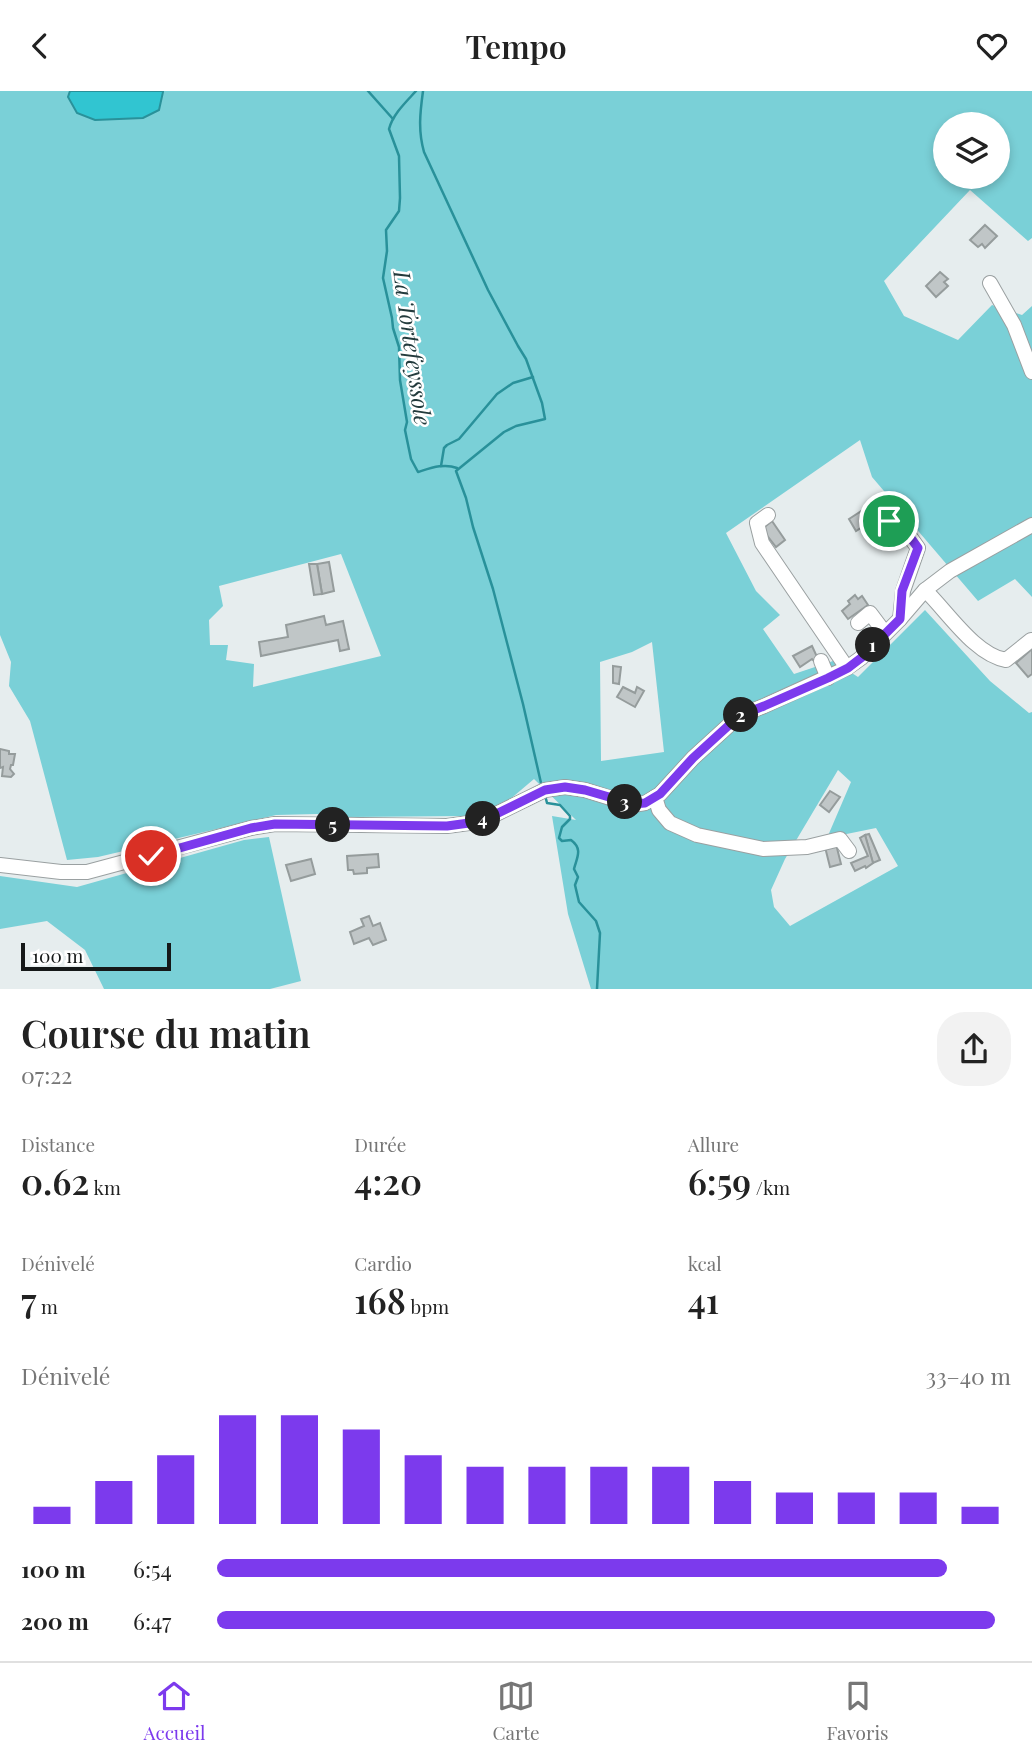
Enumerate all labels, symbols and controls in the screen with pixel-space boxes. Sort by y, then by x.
text: Tempo [465,24,567,67]
icon: back [21,27,59,65]
icon: heart [973,27,1011,65]
map controls [933,112,1010,189]
button: layers [933,112,1010,189]
water label: La Tortefeyssole [387,268,440,427]
pin [859,491,919,551]
icon: arrive [870,502,908,540]
pin: 1 [856,627,890,663]
text: 1 [869,631,876,657]
pin: 2 [724,697,758,733]
text: 2 [736,701,745,727]
pin: 3 [608,785,642,819]
text: 3 [620,788,629,814]
pin: 4 [466,801,500,837]
text: 4 [477,805,488,831]
pin: 5 [316,807,350,843]
text: 5 [328,811,337,837]
pin [121,826,181,886]
icon: check [132,837,170,875]
scale bar [21,940,172,972]
text: 100 m [32,942,83,968]
text: Course du matin [21,1007,311,1058]
button: share [937,1012,1011,1086]
text: 07:22 [21,1059,72,1090]
text: Distance [21,1131,95,1157]
text: Durée [354,1131,406,1157]
text: Allure [688,1131,739,1157]
text: 0.62 [21,1157,89,1204]
text: 4:20 [354,1157,422,1204]
text: 6:59 [688,1157,751,1204]
text: km [89,1174,121,1200]
text: /km [751,1174,790,1200]
text: Dénivelé [21,1250,95,1276]
text: Cardio [354,1250,412,1276]
text: kcal [688,1250,722,1276]
text: 7 [21,1276,36,1323]
text: 168 [354,1276,406,1323]
text: 41 [688,1276,719,1323]
text: m [36,1293,58,1319]
text: bpm [406,1293,449,1319]
text: Dénivelé [21,1360,110,1391]
text: 33–40 m [926,1360,1011,1391]
text: 100 m [21,1553,86,1584]
text: 6:54 [133,1553,172,1584]
text: 200 m [21,1605,89,1636]
text: 6:47 [133,1605,171,1636]
tab: Accueil [143,1677,206,1745]
tab: Carte [492,1677,540,1745]
tab: Favoris [827,1677,889,1745]

